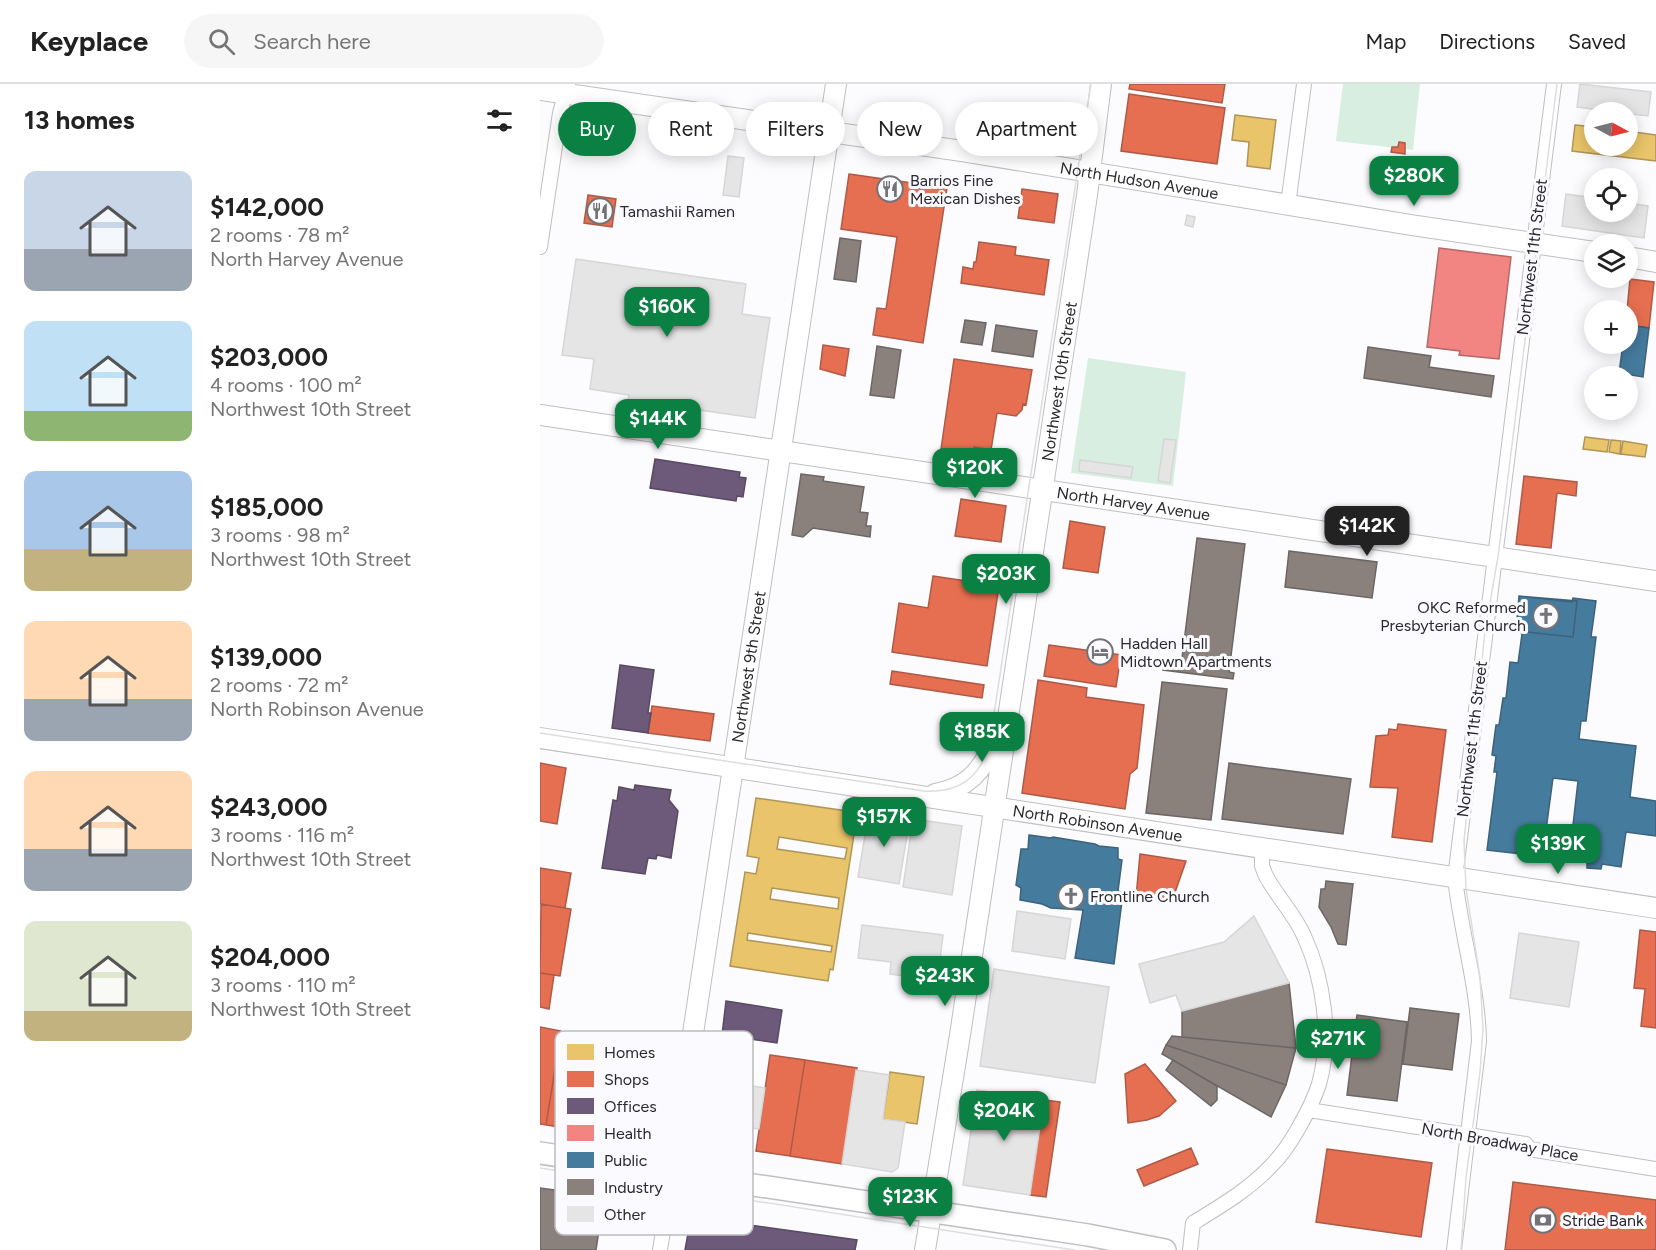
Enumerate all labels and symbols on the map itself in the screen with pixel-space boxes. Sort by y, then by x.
north arrow [1584,102,1638,156]
pin: $280K [1372,156,1456,207]
street label: North Hudson Avenue [1059,158,1220,203]
place label: Barrios Fine Mexican Dishes [910,171,1021,208]
restaurant icon: Barrios Fine Mexican Dishes [875,174,905,204]
street label: Northwest 11th Street [1513,178,1551,336]
restaurant icon: Tamashii Ramen [585,196,615,226]
place label: Tamashii Ramen [620,202,735,221]
pin: $160K [625,287,709,338]
street label: Northwest 10th Street [1037,300,1080,462]
pin: $144K [616,399,700,450]
pin: $120K [933,448,1017,499]
street label: North Harvey Avenue [1055,482,1212,524]
pin: $142K [1325,506,1409,557]
pin: $203K [964,554,1048,605]
street label: Northwest 9th Street [727,589,769,744]
place label: OKC Reformed Presbyterian Church [1380,598,1526,635]
church icon: OKC Reformed Presbyterian Church [1531,601,1561,631]
place label: Hadden Hall Midtown Apartments [1120,634,1272,671]
hotel icon: Hadden Hall Midtown Apartments [1085,637,1115,667]
street label: Northwest 11th Street [1453,660,1491,818]
pin: $185K [940,712,1024,763]
pin: $157K [842,797,926,848]
street label: North Robinson Avenue [1012,801,1184,845]
pin: $139K [1516,824,1600,875]
church icon: Frontline Church [1056,881,1086,911]
place label: Frontline Church [1090,887,1209,906]
pin: $243K [903,956,987,1007]
pin: $271K [1296,1019,1380,1070]
legend [555,1031,753,1235]
text: Homes [604,1043,655,1062]
text: Shops [604,1070,649,1089]
pin: $204K [962,1091,1046,1142]
text: Offices [604,1097,657,1116]
street label: North Broadway Place [1420,1119,1580,1165]
text: Health [604,1124,651,1143]
text: Public [604,1151,648,1170]
pin: $123K [868,1177,952,1228]
text: Industry [604,1178,663,1197]
text: Other [604,1205,646,1224]
bank icon: Stride Bank [1528,1205,1558,1235]
place label: Stride Bank [1562,1211,1644,1230]

